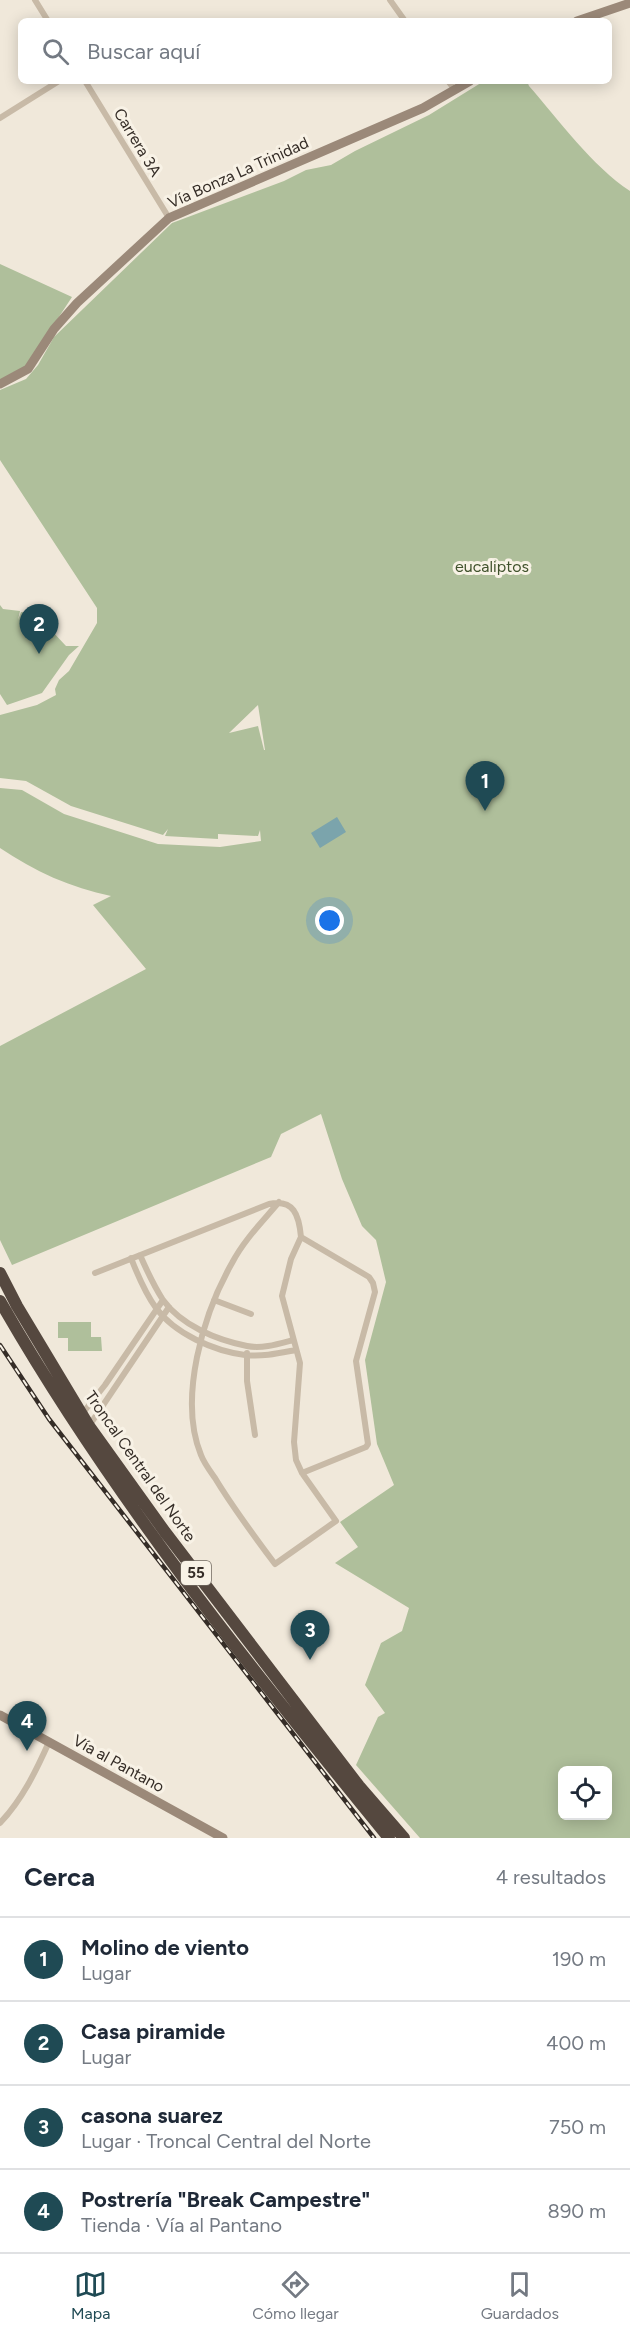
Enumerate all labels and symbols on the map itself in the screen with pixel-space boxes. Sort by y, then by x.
street label: Carrera 3A [110,105,165,180]
street label: Vía Bonza La Trinidad [165,133,312,212]
park label: eucaliptos [455,557,529,576]
pin: 2 [20,604,58,654]
pin: 1 [466,762,504,811]
your location [315,906,344,935]
street label: Troncal Central del Norte [81,1387,200,1546]
road number: 55 [181,1561,211,1585]
pin: 3 [290,1610,330,1660]
pin: 4 [8,1702,46,1751]
street label: Vía al Pantano [70,1731,168,1796]

